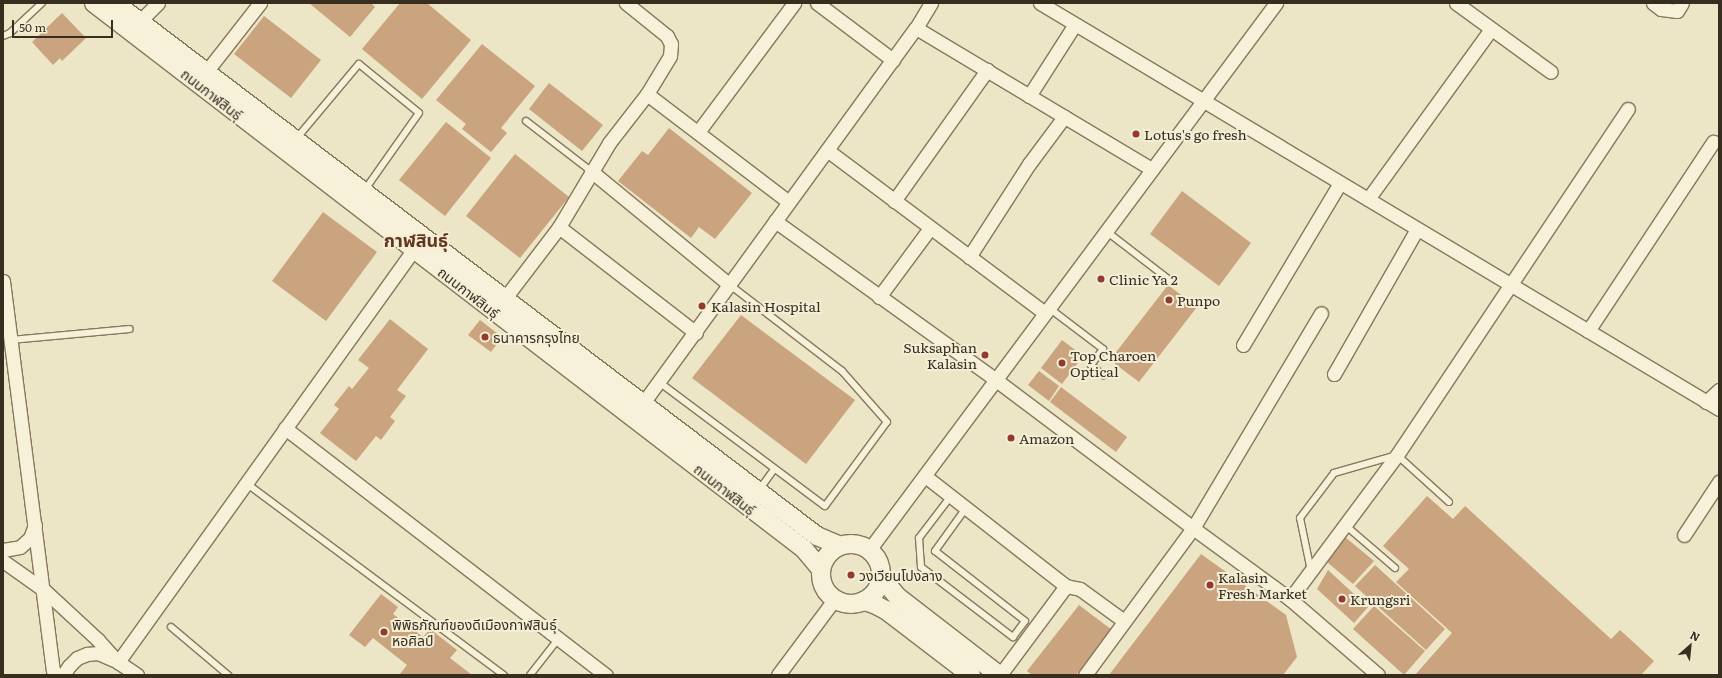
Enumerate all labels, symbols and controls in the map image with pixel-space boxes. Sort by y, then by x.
scale bar [14,12,115,38]
text: 50 m [19,18,46,36]
street label: ถนนกาฬสินธุ์ [178,65,246,123]
place label: Lotus's go fresh [1144,126,1247,142]
marker: Lotus's go fresh [1131,129,1141,139]
district label: กาฬสินธุ์ [384,229,448,251]
street label: ถนนกาฬสินธุ์ [435,263,503,321]
place label: Clinic Ya 2 [1109,271,1178,287]
marker: Clinic Ya 2 [1096,274,1106,284]
place label: Punpo [1177,292,1220,308]
marker: Punpo [1164,295,1174,305]
place label: Kalasin Hospital [711,298,821,314]
marker: Kalasin Hospital [696,300,708,312]
place label: ธนาคารกรุงไทย [493,329,580,345]
marker: ธนาคารกรุงไทย [480,332,490,342]
place label: Suksaphan Kalasin [903,339,977,372]
place label: Top Charoen Optical [1070,347,1156,380]
marker: Suksaphan Kalasin [980,350,990,360]
marker: Top Charoen Optical [1057,358,1067,368]
place label: Amazon [1019,430,1074,446]
marker: Amazon [1006,433,1016,443]
street label: ถนนกาฬสินธุ์ [691,460,759,518]
place label: วงเวียนโปงลาง [859,567,943,583]
place label: Kalasin Fresh Market [1218,569,1307,602]
marker: วงเวียนโปงลาง [846,570,856,580]
marker: Kalasin Fresh Market [1205,580,1215,590]
place label: Krungsri [1350,591,1410,607]
marker: Krungsri [1337,594,1347,604]
place label: พิพิธภัณฑ์ของดีเมืองกาฬสินธุ์ หอศิลป์ [392,616,557,648]
north arrow [1670,626,1710,666]
text: N [1688,626,1703,645]
marker: พิพิธภัณฑ์ของดีเมืองกาฬสินธุ์ หอศิลป์ [379,627,389,637]

